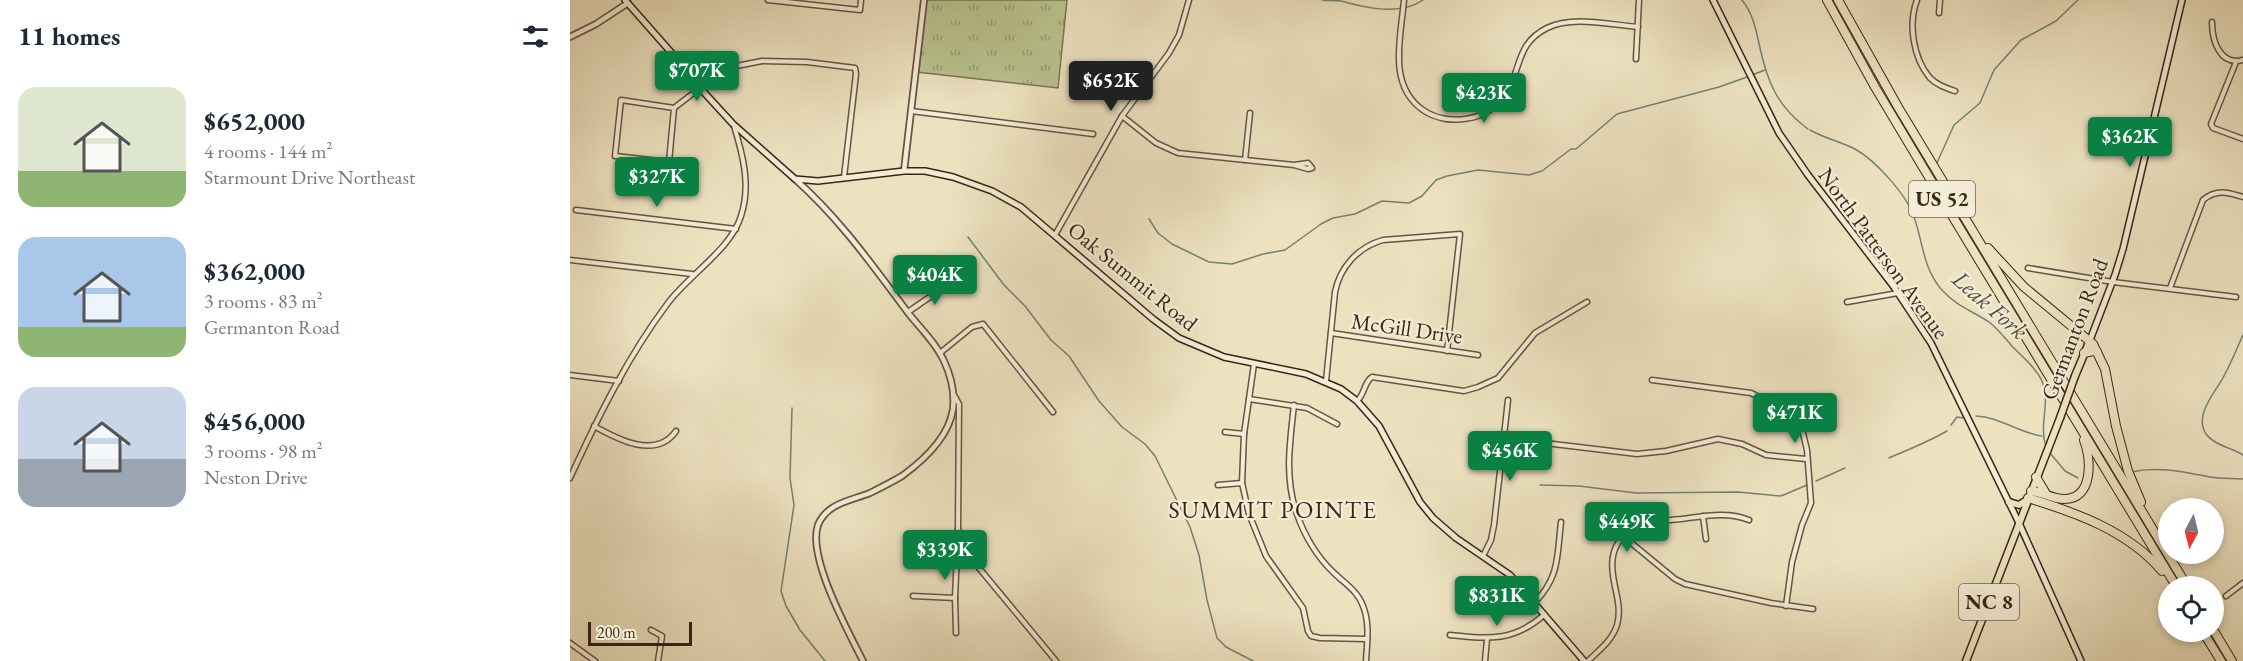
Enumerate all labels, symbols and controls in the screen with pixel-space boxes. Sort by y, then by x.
text: 11 homes [18,19,120,53]
icon: filters [519,20,552,53]
pin: $707K [655,51,739,102]
text: $707K [669,57,725,83]
pin: $652K [1069,61,1153,112]
text: $652K [1083,67,1139,93]
pin: $423K [1442,73,1526,124]
text: $423K [1456,79,1512,105]
text: $652,000 [204,104,305,138]
icon: home [66,111,138,183]
pin: $362K [2088,117,2172,168]
text: $362K [2102,123,2158,149]
text: 4 rooms · 144 m² [204,138,332,164]
pin: $327K [615,157,699,208]
street label: North Patterson Avenue [1812,162,1956,345]
text: $327K [629,163,685,189]
text: Starmount Drive Northeast [204,164,415,190]
road number: US 52 [1909,181,1975,217]
street label: Oak Summit Road [1062,215,1204,338]
street label: Germanton Road [2034,253,2115,404]
text: $362,000 [204,254,305,288]
pin: $404K [893,255,977,306]
icon: home [66,261,138,333]
text: $404K [907,261,963,287]
water label: Leak Fork [1945,263,2035,346]
text: 3 rooms · 83 m² [204,288,323,314]
street label: McGill Drive [1350,306,1465,351]
text: Germanton Road [204,314,340,340]
pin: $471K [1753,393,1837,444]
text: $471K [1767,399,1823,425]
text: $456,000 [204,404,305,438]
icon: home [66,411,138,483]
pin: $456K [1468,431,1552,482]
text: $456K [1482,437,1538,463]
text: 3 rooms · 98 m² [204,438,323,464]
text: Neston Drive [204,464,308,490]
district label: SUMMIT POINTE [1168,494,1378,525]
north arrow [2158,498,2224,564]
map controls [2158,498,2224,642]
pin: $449K [1585,502,1669,553]
text: $449K [1599,508,1655,534]
pin: $339K [903,530,987,581]
text: $339K [917,536,973,562]
pin: $831K [1455,576,1539,627]
button: locate [2158,576,2224,642]
text: $831K [1469,582,1525,608]
road number: NC 8 [1959,584,2019,620]
scale bar [588,619,692,646]
text: 200 m [597,622,636,643]

